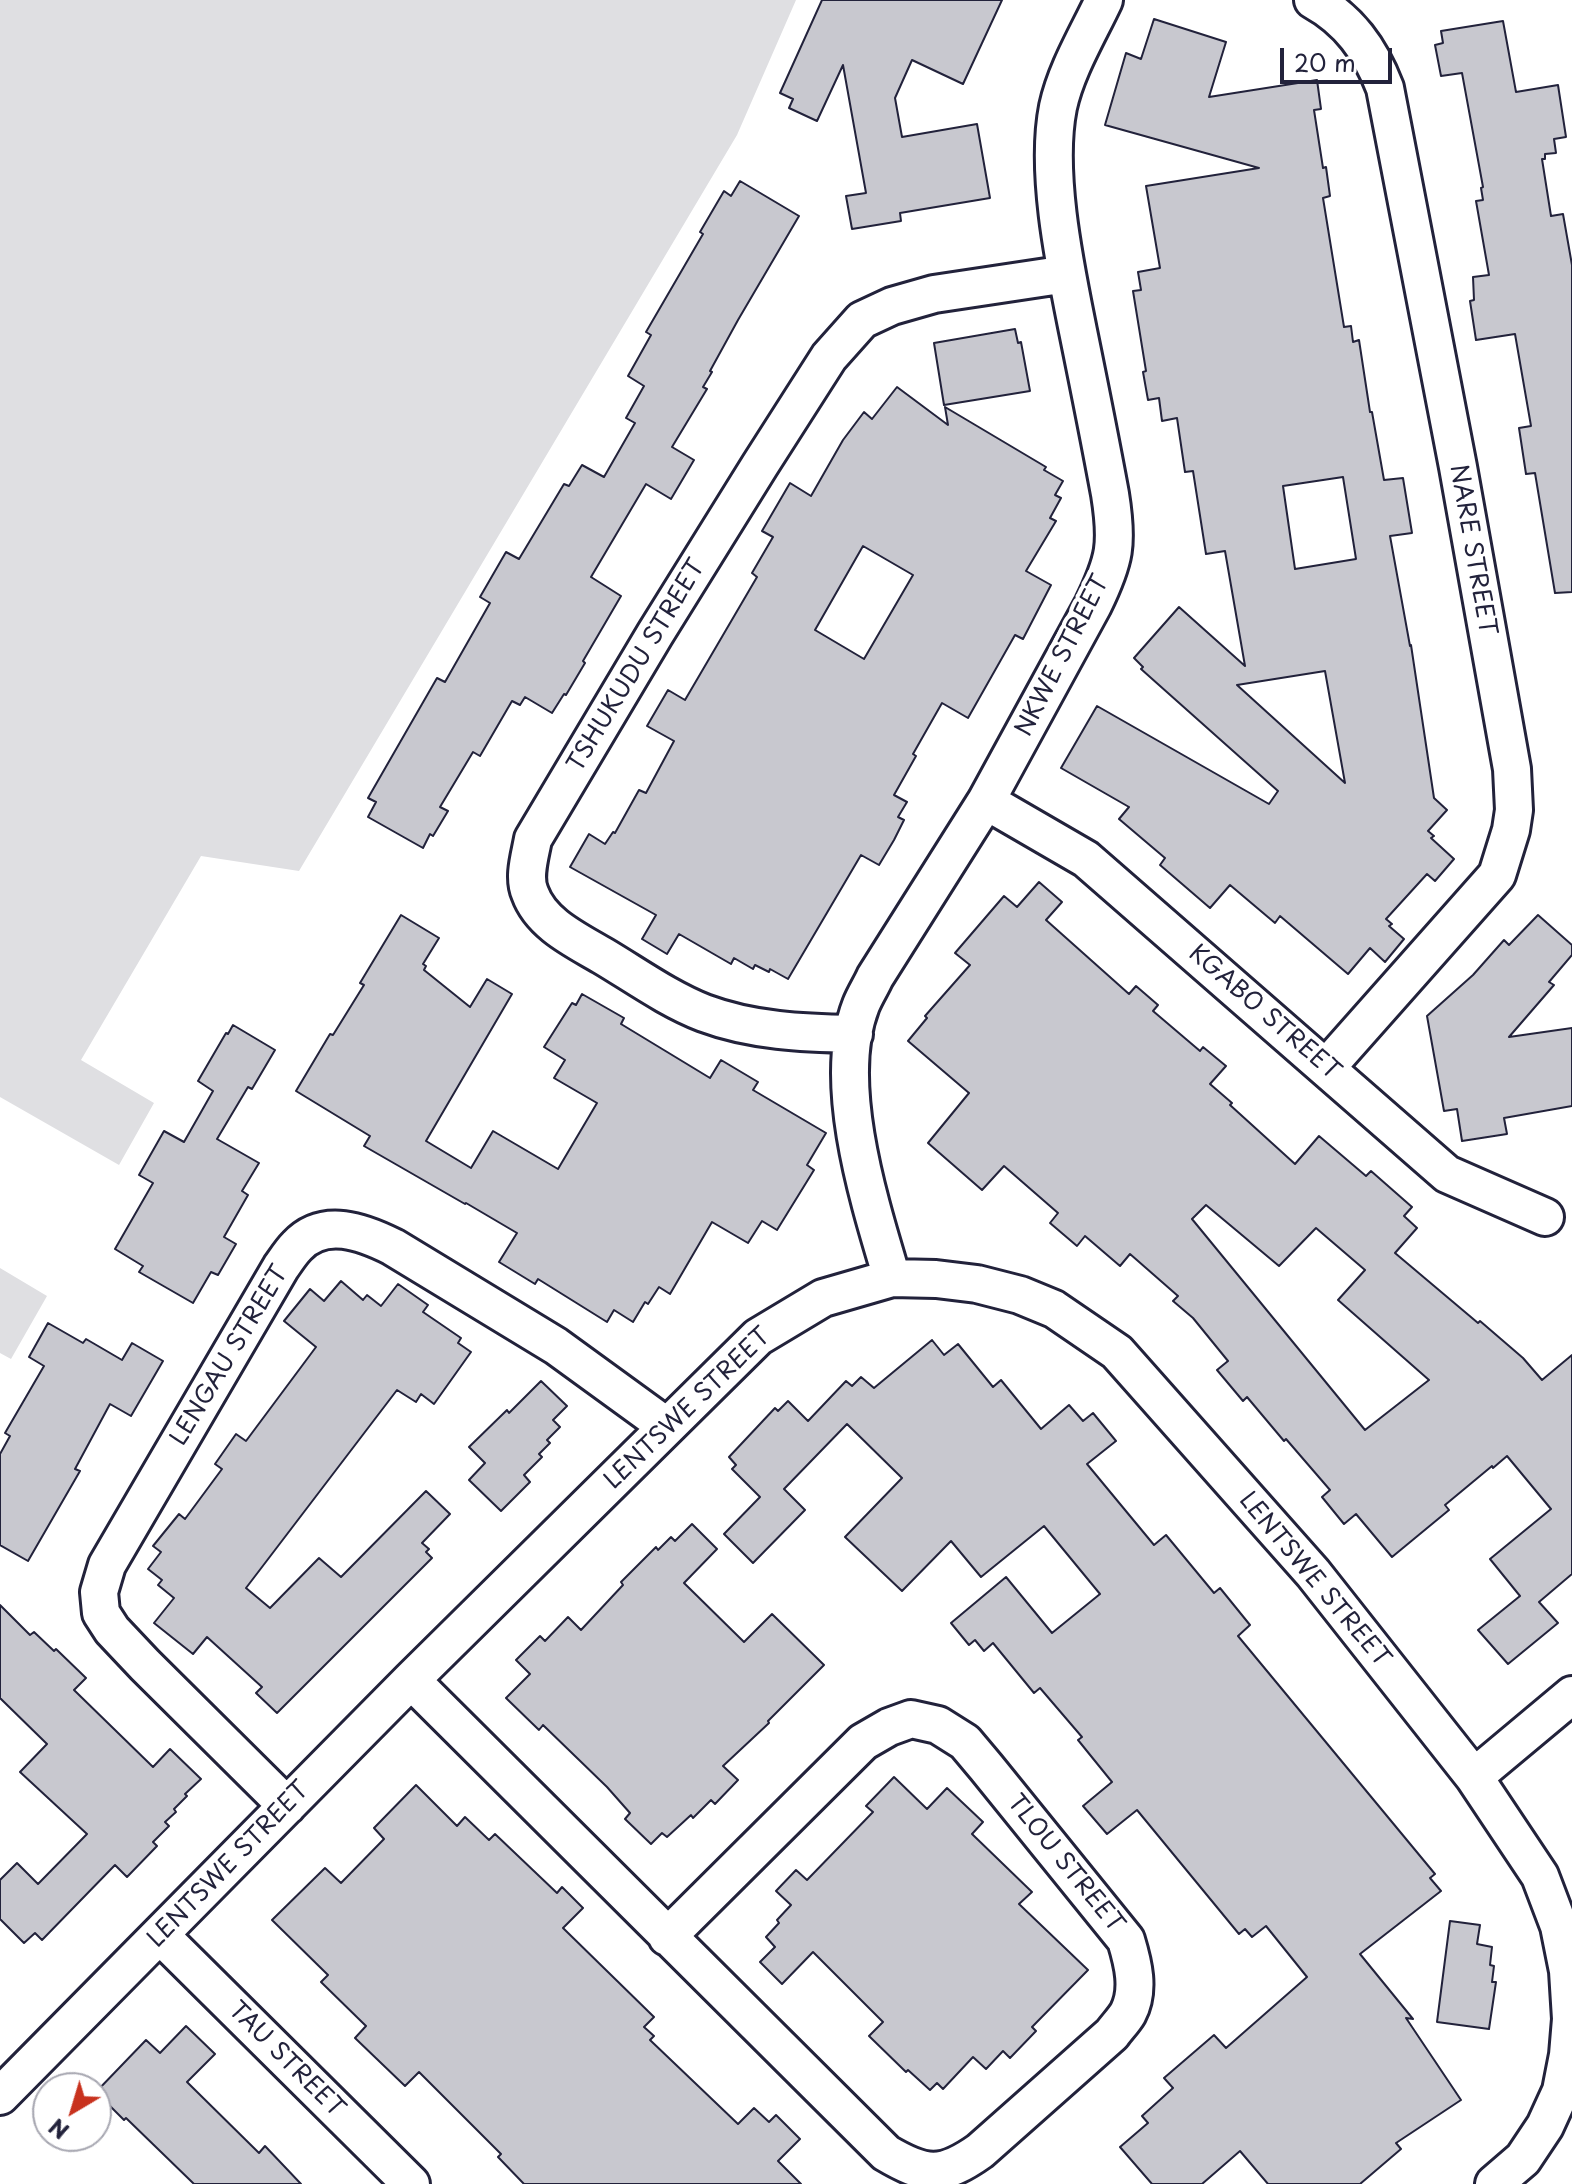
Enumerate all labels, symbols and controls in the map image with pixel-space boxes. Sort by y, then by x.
scale bar [1284,32,1396,82]
text: 20 m [1294,44,1356,80]
street label: NARE STREET [1443,462,1501,638]
street label: TSHUKUDU STREET [562,555,712,777]
street label: NKWE STREET [1010,571,1116,741]
street label: KGABO STREET [1182,939,1346,1087]
street label: LENGAU STREET [165,1261,295,1451]
street label: LENTSWE STREET [599,1322,777,1496]
street label: LENTSWE STREET [1232,1487,1396,1673]
street label: LENTSWE STREET [142,1776,316,1954]
street label: TLOU STREET [1001,1789,1129,1939]
street label: TAU STREET [222,1996,350,2124]
north arrow [32,2072,112,2152]
text: N [41,2111,75,2148]

